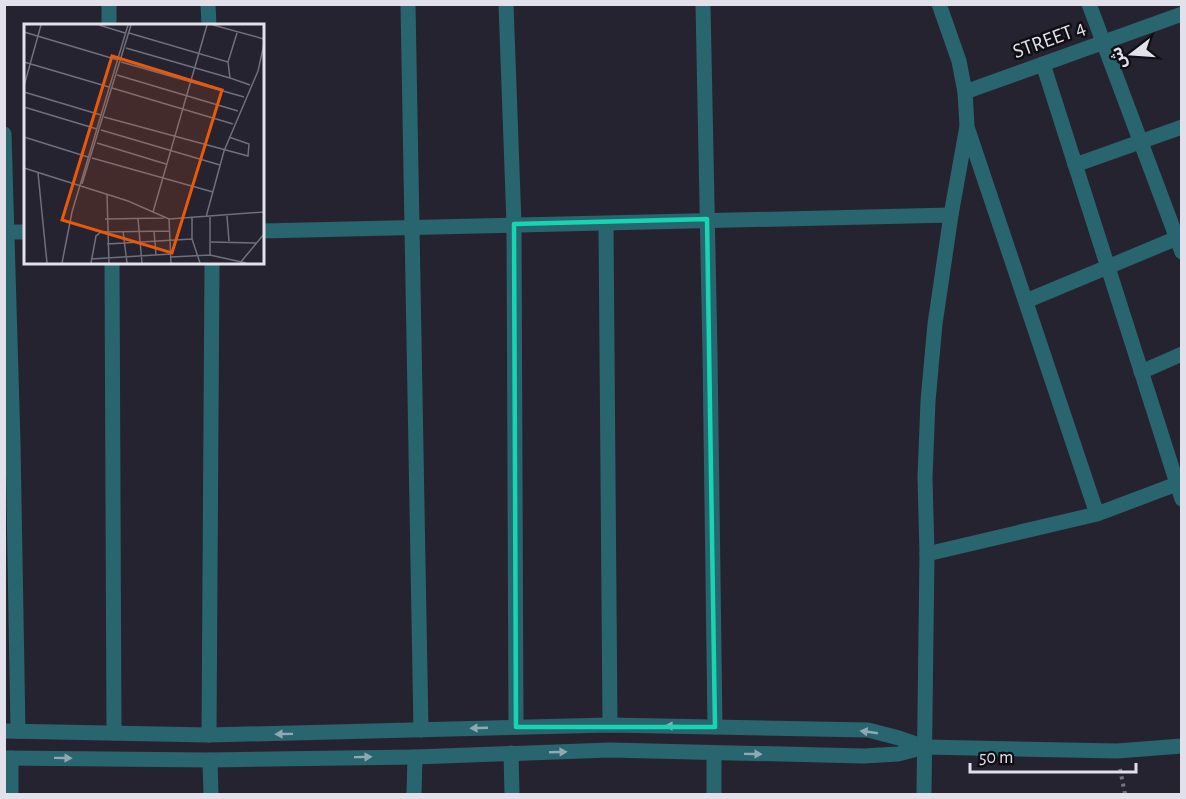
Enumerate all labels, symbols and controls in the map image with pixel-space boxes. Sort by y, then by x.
street label: STREET 4 [1010,17,1088,62]
inset map [24,24,264,264]
north arrow [1102,24,1162,84]
text: ش [1108,45,1130,71]
one-way arrow [665,722,684,731]
one-way arrow [470,723,489,733]
one-way arrow [859,727,878,736]
one-way arrow [275,729,294,738]
scale bar [970,736,1136,774]
one-way arrow [548,747,567,756]
one-way arrow [743,749,762,759]
text: 50 m [979,749,1013,767]
one-way arrow [353,752,372,762]
one-way arrow [53,754,72,763]

